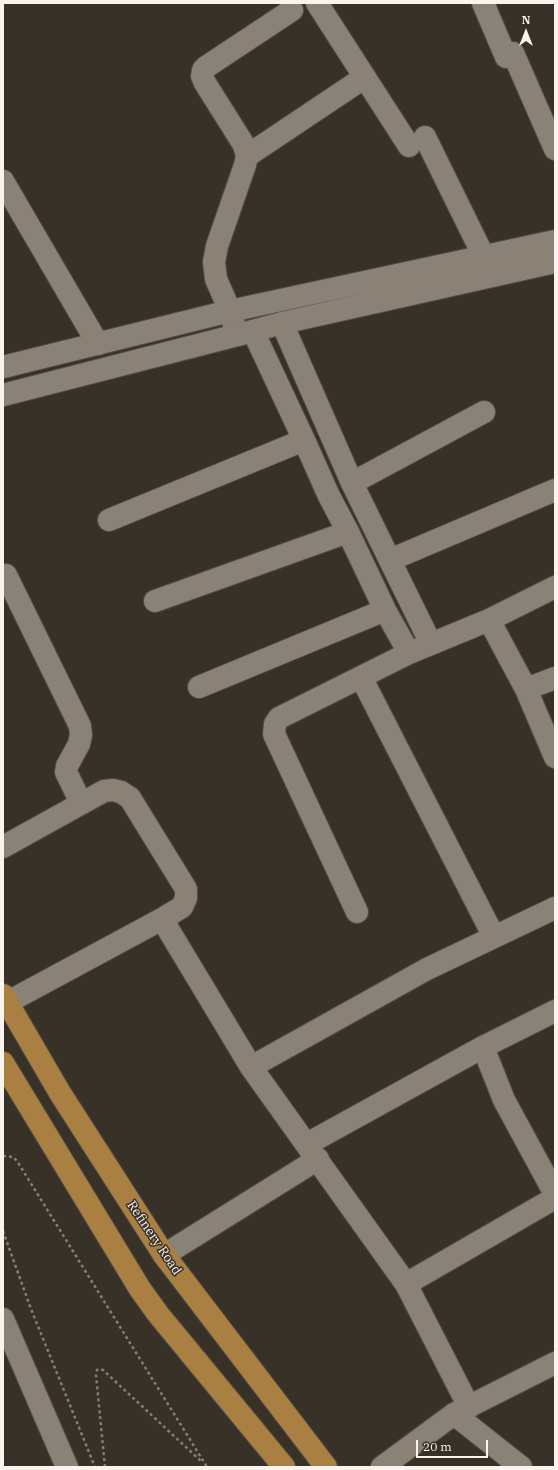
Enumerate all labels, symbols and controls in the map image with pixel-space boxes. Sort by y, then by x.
north arrow [506,12,546,52]
text: N [522,13,530,27]
street label: Refinery Road [123,1198,185,1278]
scale bar [418,1432,490,1458]
text: 20 m [423,1439,452,1454]

